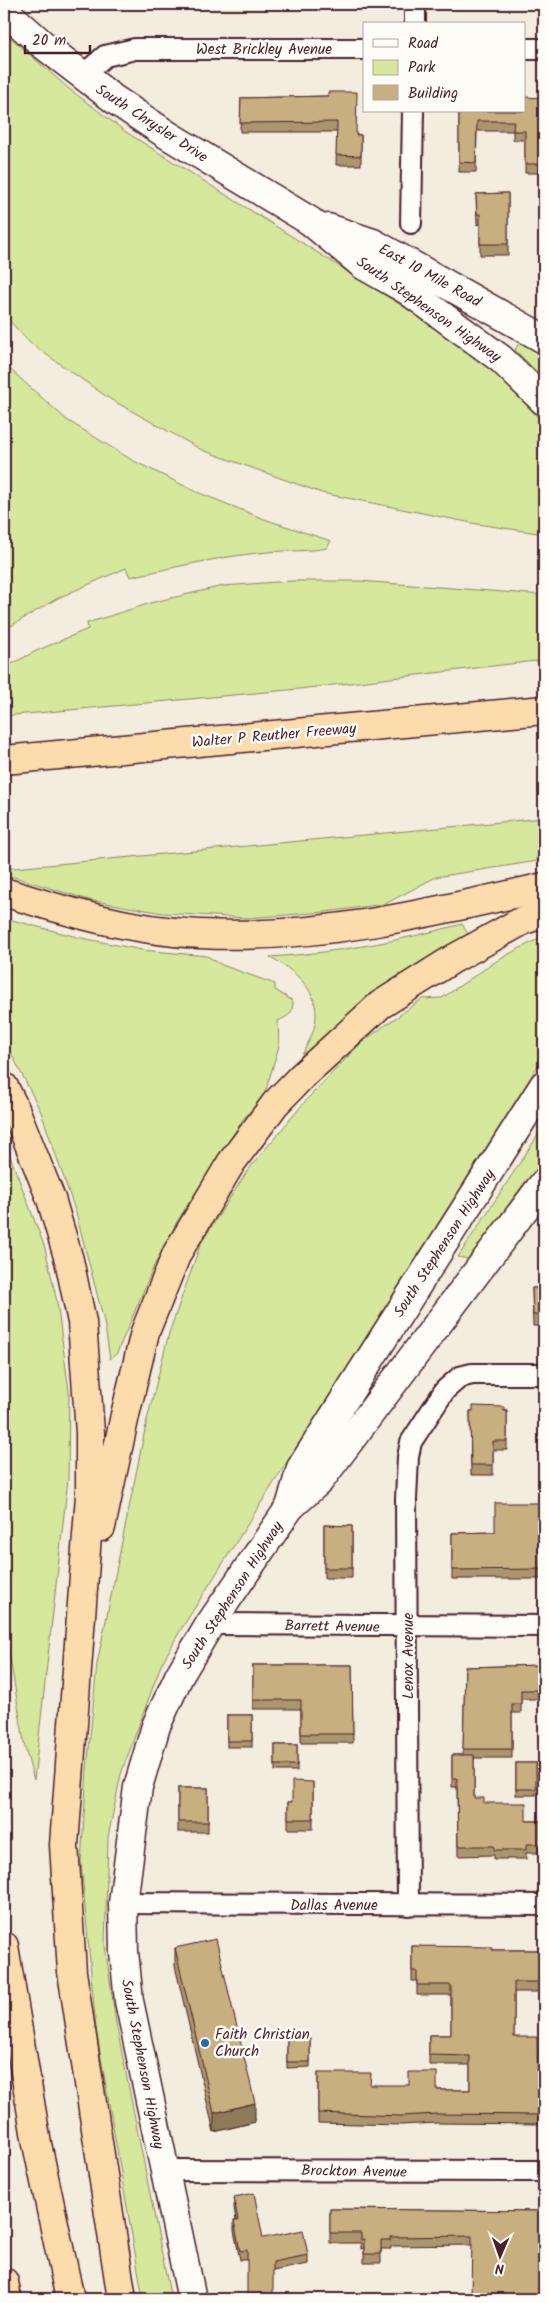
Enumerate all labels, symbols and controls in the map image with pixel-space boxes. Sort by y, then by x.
scale bar [25,22,90,54]
legend [363,22,526,112]
text: 20 m [32,29,66,53]
text: Road [408,32,439,56]
street label: West Brickley Avenue [196,38,332,62]
text: Park [408,56,436,80]
street label: South Chrysler Drive [90,78,213,169]
text: Building [408,82,458,106]
street label: East 10 Mile Road [374,238,486,314]
street label: South Stephenson Highway [351,251,507,370]
street label: Walter P Reuther Freeway [191,717,358,755]
street label: South Stephenson Highway [388,1164,502,1322]
street label: South Stephenson Highway [176,1516,290,1674]
street label: Lenox Avenue [397,1613,421,1699]
street label: Barrett Avenue [284,1614,380,1640]
street label: Dallas Avenue [290,1894,378,1918]
street label: South Stephenson Highway [114,1977,170,2152]
place label: Faith Christian Church [215,2023,310,2064]
marker: Faith Christian Church [199,2037,211,2049]
street label: Brockton Avenue [301,2159,407,2185]
north arrow [476,2230,526,2280]
text: N [495,2257,504,2279]

